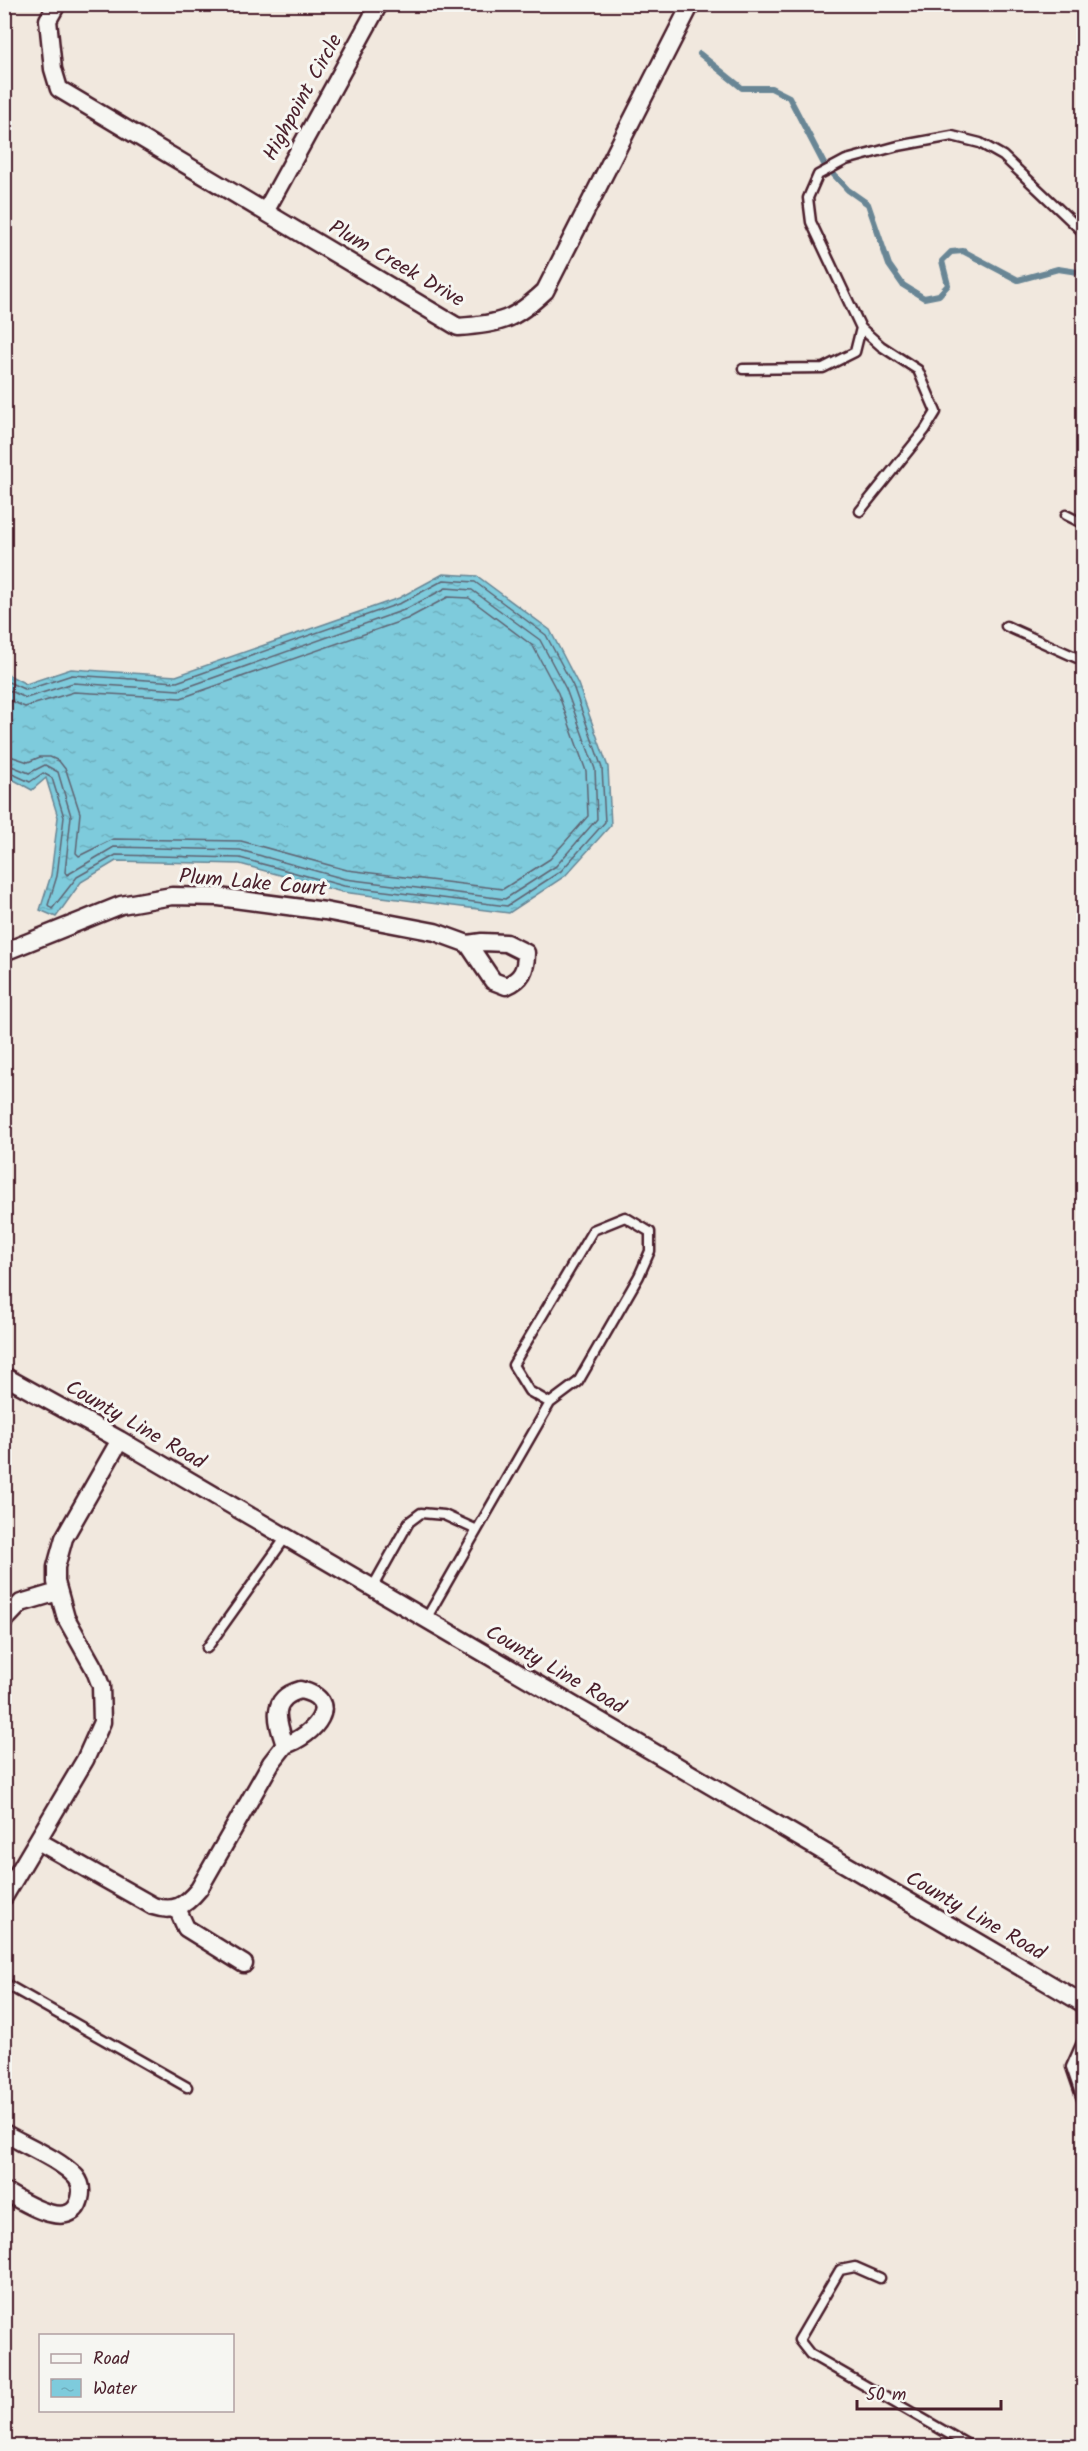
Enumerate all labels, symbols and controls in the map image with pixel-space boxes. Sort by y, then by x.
street label: Highpoint Circle [255,28,352,167]
street label: Plum Creek Drive [322,212,471,317]
street label: Plum Lake Court [178,861,329,906]
street label: County Line Road [59,1372,212,1479]
street label: County Line Road [479,1617,632,1724]
street label: County Line Road [899,1863,1052,1970]
legend [39,2334,234,2412]
text: Road [93,2345,130,2374]
scale bar [857,2373,1001,2411]
text: Water [93,2375,138,2404]
text: 50 m [866,2381,906,2410]

